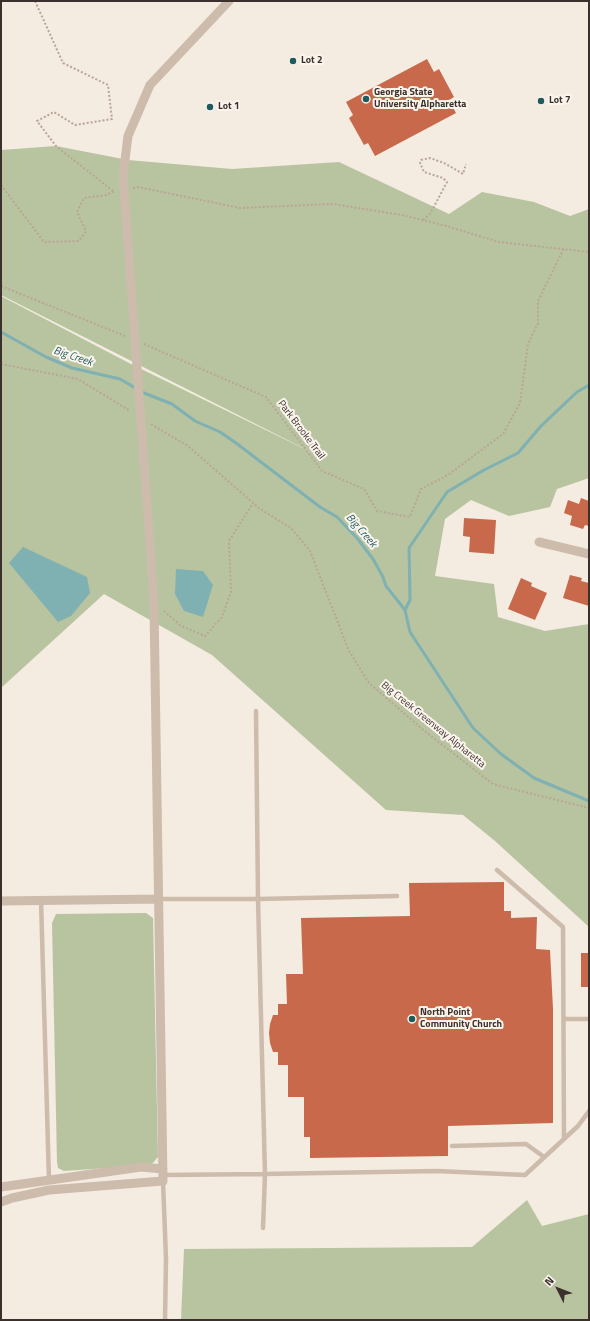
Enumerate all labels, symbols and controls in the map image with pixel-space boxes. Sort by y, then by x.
place label: Lot 2 [301,55,322,67]
marker: Lot 2 [288,56,298,66]
place label: Georgia State University Alpharetta [374,87,466,110]
marker: Georgia State University Alpharetta [361,94,371,104]
place label: Lot 7 [549,95,570,107]
marker: Lot 7 [536,96,546,106]
place label: Lot 1 [218,101,239,113]
marker: Lot 1 [205,102,215,112]
water label: Big Creek [52,345,94,369]
street label: Park Brooke Trail [275,398,327,462]
water label: Big Creek [343,512,379,550]
street label: Big Creek Greenway Alpharetta [379,679,487,771]
place label: North Point Community Church [420,1007,502,1030]
marker: North Point Community Church [407,1014,417,1024]
north arrow [538,1269,578,1309]
text: N [541,1273,558,1289]

